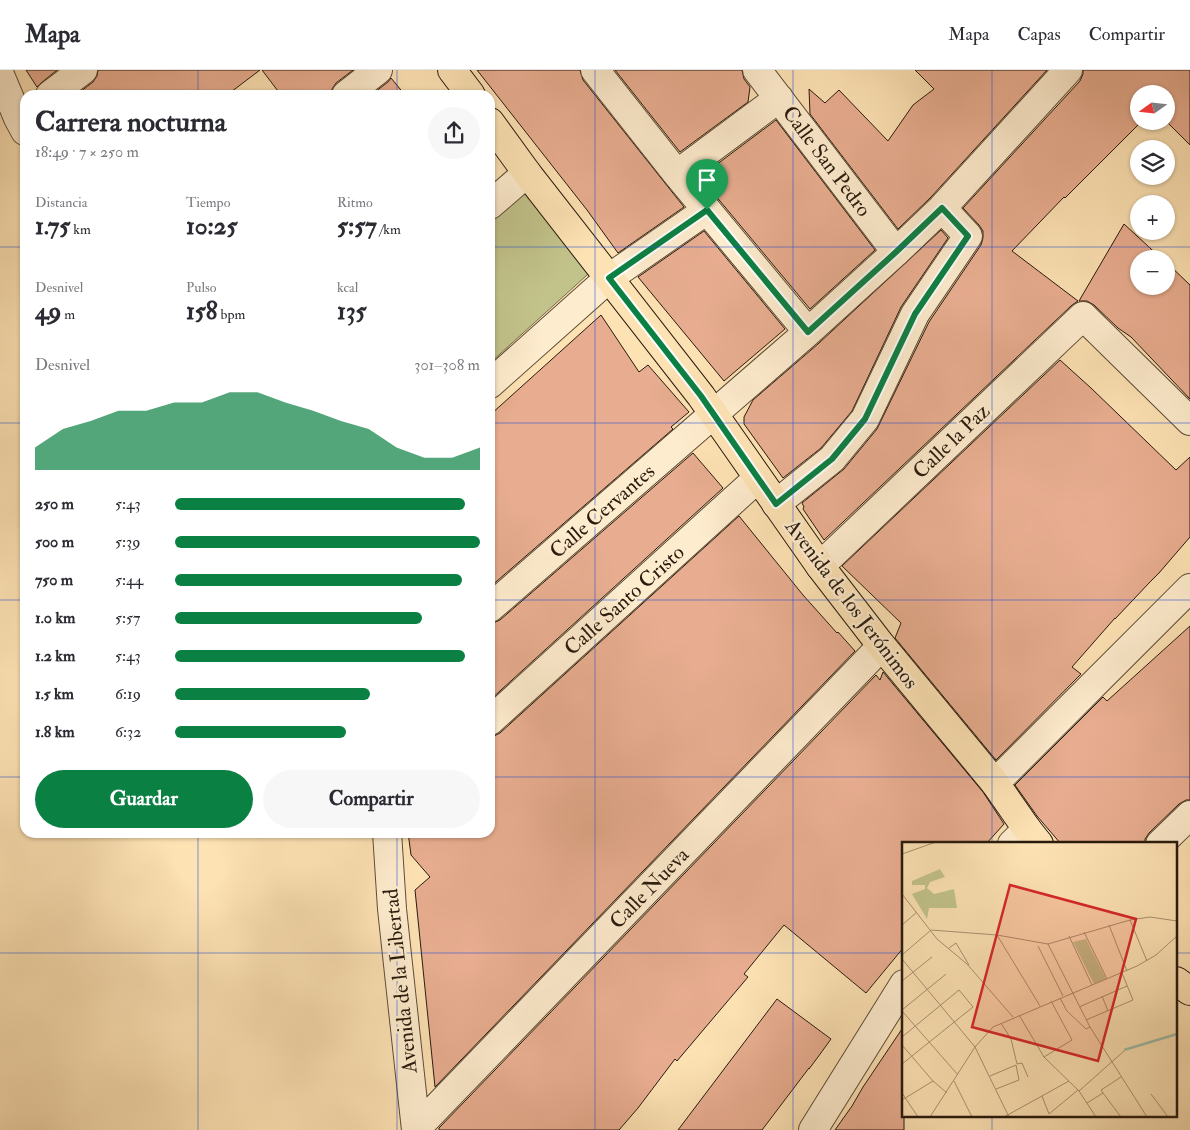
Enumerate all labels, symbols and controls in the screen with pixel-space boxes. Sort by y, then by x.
text: Mapa [25,19,80,50]
text: Mapa [948,23,990,46]
text: Capas [1018,23,1061,46]
text: Compartir [1089,23,1165,46]
north arrow [1130,85,1175,130]
map controls [1130,85,1175,295]
street label: Calle San Pedro [776,100,877,222]
text: Carrera nocturna [35,105,226,140]
button: share [428,107,480,159]
button: layers [1130,140,1175,185]
text: 18:49 · 7 × 250 m [35,142,139,162]
pin [686,159,728,210]
icon: arrive [693,166,721,194]
text: Distancia [35,194,88,211]
text: Tiempo [186,194,230,211]
text: Ritmo [337,194,373,211]
button: + [1130,195,1175,240]
text: 1.75 [35,211,70,242]
text: 10:25 [186,211,237,242]
text: 5:57 [337,211,377,242]
text: km [70,221,91,238]
text: /km [377,221,401,238]
button: − [1130,250,1175,295]
text: Desnivel [35,279,83,296]
text: Pulso [186,279,217,296]
text: kcal [337,279,358,296]
text: 49 [35,296,61,327]
text: 158 [186,296,218,327]
text: 135 [337,296,367,327]
text: m [61,306,75,323]
text: bpm [218,306,245,323]
text: Desnivel [35,355,90,375]
text: 301–308 m [414,355,480,375]
street label: Calle la Paz [907,398,996,485]
street label: Calle Cervantes [544,458,661,565]
text: 250 m [35,494,74,514]
text: 5:43 [115,494,141,514]
street label: Avenida de los Jerónimos [778,513,924,694]
text: 500 m [35,532,74,552]
text: 5:39 [115,532,140,552]
street label: Calle Santo Cristo [559,539,690,662]
text: 750 m [35,570,73,590]
text: 5:44 [115,570,143,590]
text: 1.0 km [35,608,75,628]
text: 5:57 [115,608,140,628]
text: 1.2 km [35,646,75,666]
text: 5:43 [115,646,141,666]
text: 1.5 km [35,684,74,704]
text: 6:19 [115,684,141,704]
text: 1.8 km [35,722,75,742]
text: 6:32 [115,722,141,742]
button: Guardar [35,770,253,828]
button: Compartir [263,770,480,828]
street label: Calle Nueva [604,842,695,935]
inset map [902,842,1178,1118]
street label: Avenida de la Libertad [377,887,424,1076]

